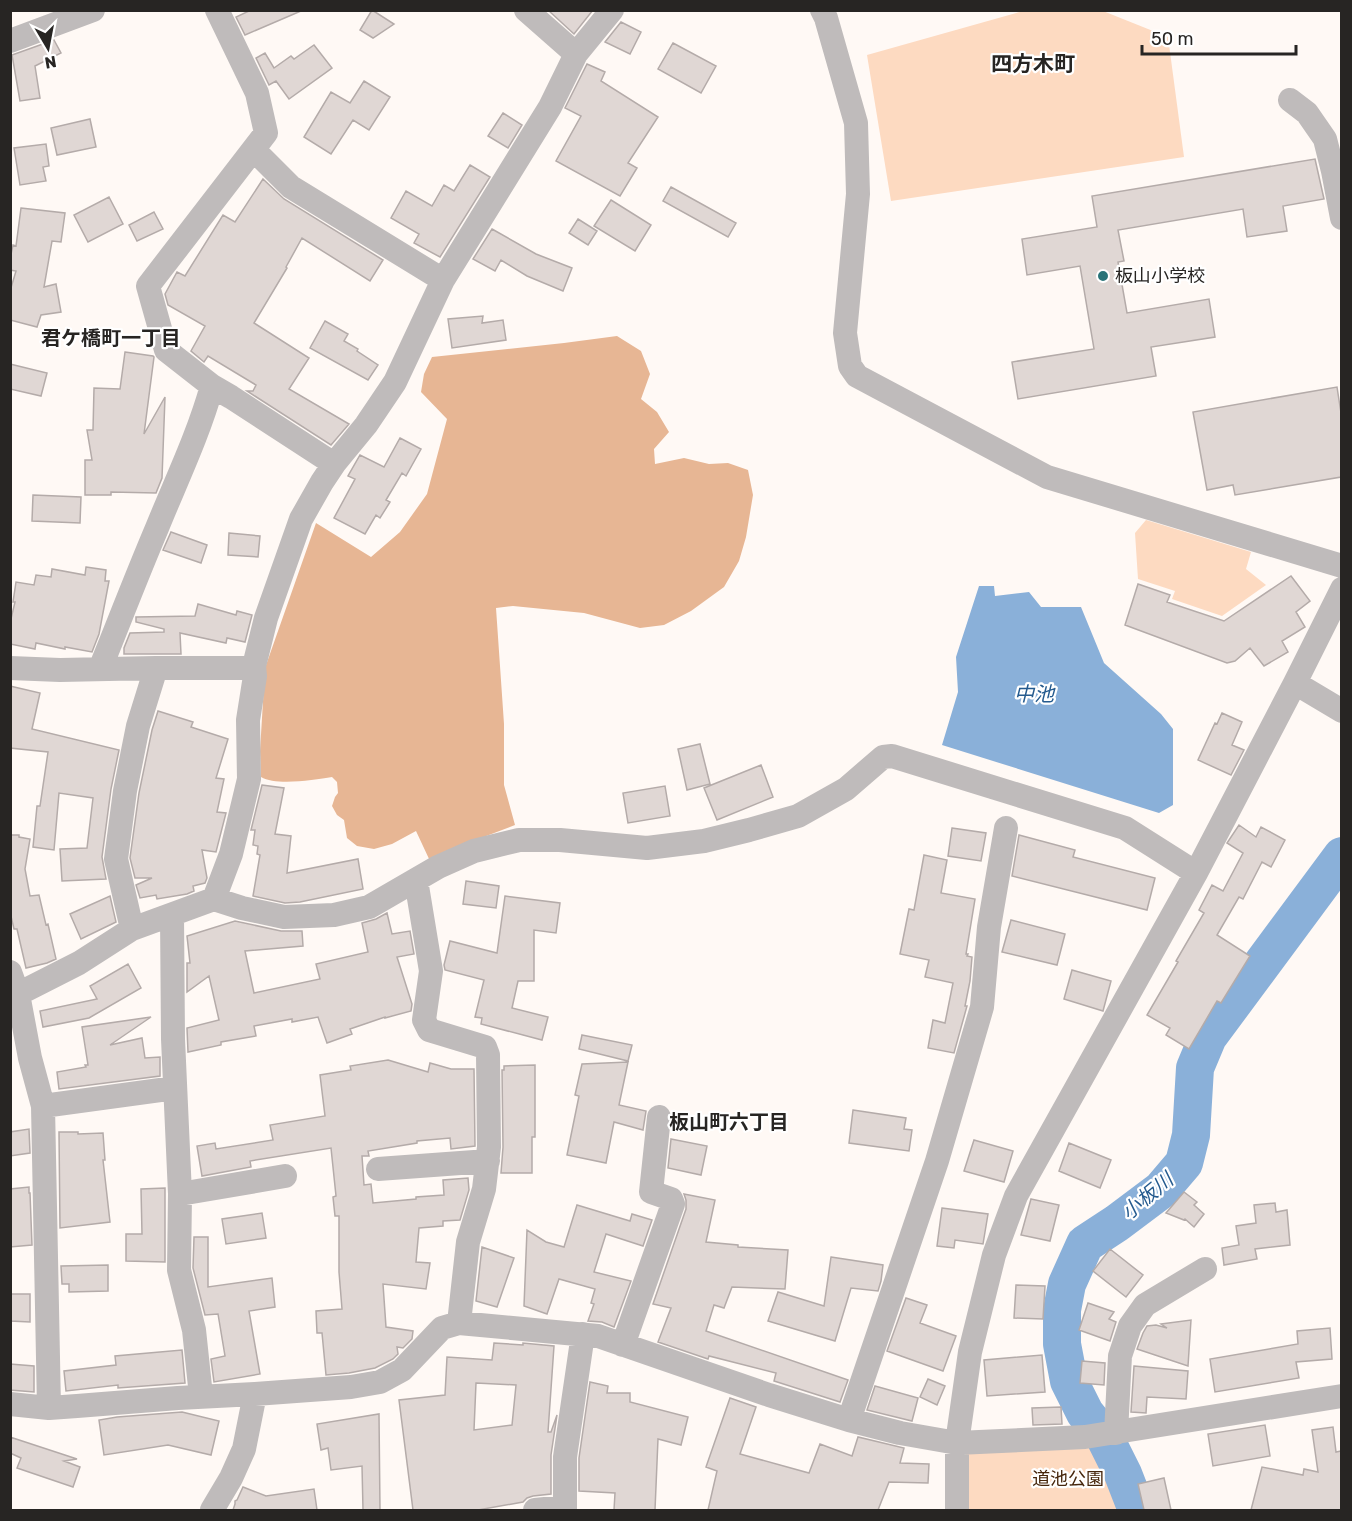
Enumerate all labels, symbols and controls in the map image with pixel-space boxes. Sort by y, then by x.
north arrow [18,18,78,78]
scale bar [1142,18,1296,56]
text: 50 m [1151,28,1194,50]
district label: 四方木町 [991,51,1075,76]
text: N [43,52,58,73]
place label: 板山小学校 [1115,265,1205,287]
marker: 板山小学校 [1096,269,1110,283]
district label: 君ケ橋町一丁目 [41,326,181,350]
water label: 中池 [1014,682,1056,706]
district label: 板山町六丁目 [669,1110,789,1134]
water label: 小板川 [1116,1166,1179,1224]
park label: 道池公園 [1032,1468,1104,1490]

